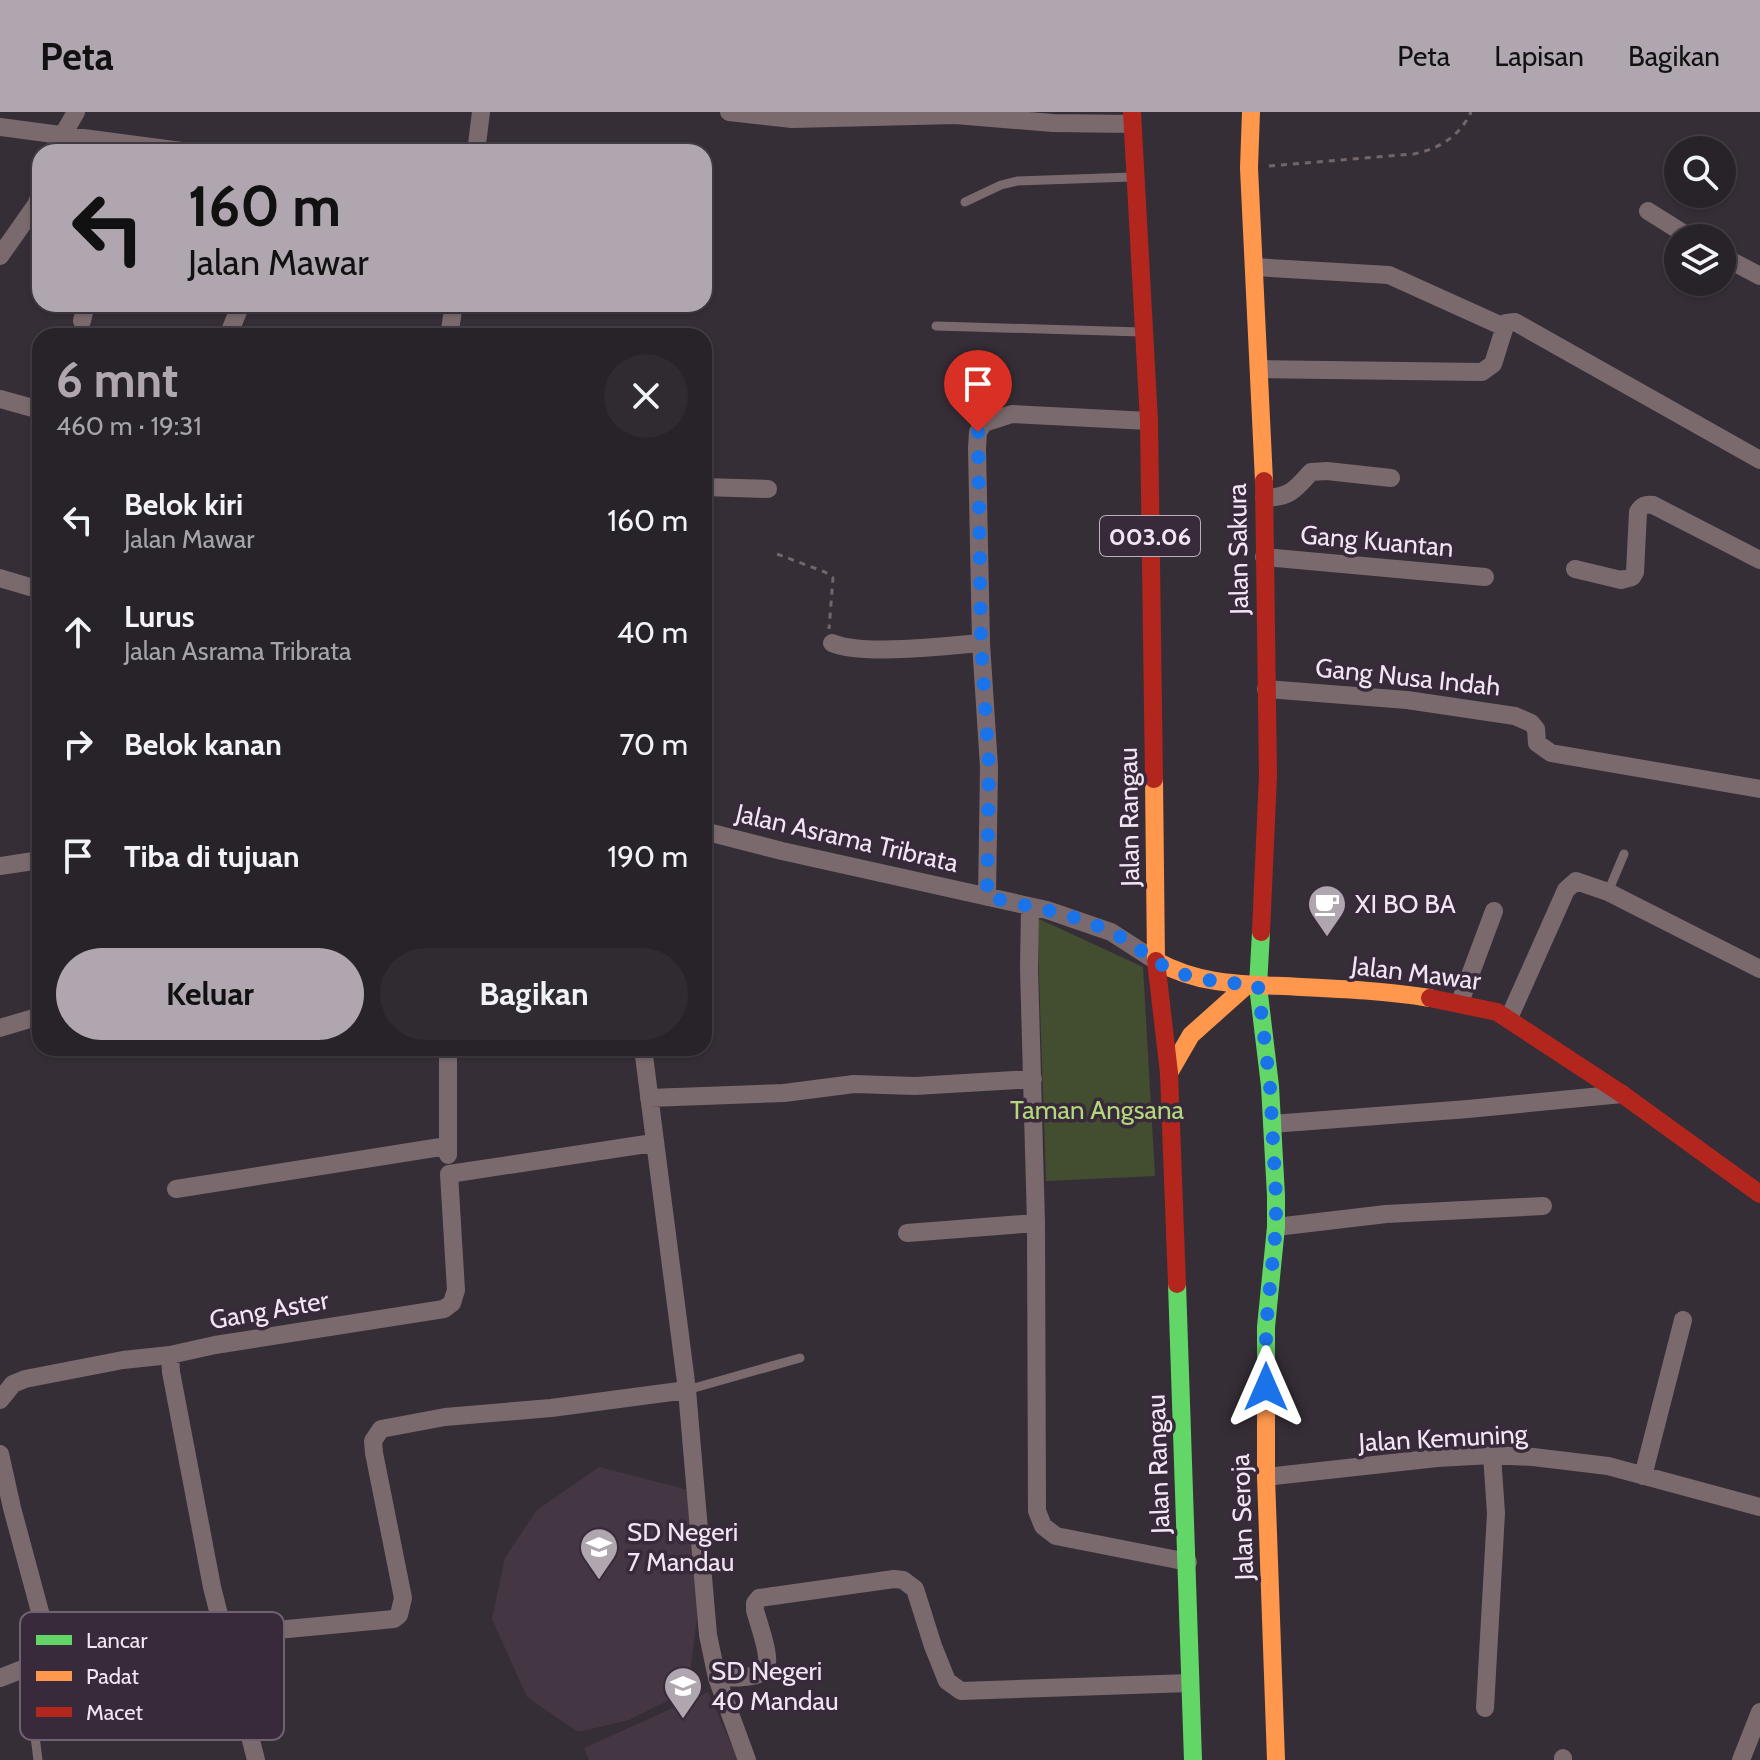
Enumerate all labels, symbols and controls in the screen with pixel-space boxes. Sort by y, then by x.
text: Peta [40,33,114,80]
text: Peta [1397,39,1450,73]
text: Lapisan [1494,39,1584,73]
text: Bagikan [1628,39,1720,73]
map controls [1664,136,1736,296]
button: search [1664,136,1736,208]
text: 160 m [188,172,341,240]
icon: left [56,176,160,280]
button: layers [1664,224,1736,296]
text: Jalan Mawar [188,240,369,284]
pin [944,350,1012,432]
text: 6 mnt [56,351,178,409]
button: close [604,354,688,438]
icon: arrive [956,362,1000,406]
text: 460 m · 19:31 [56,410,202,442]
street label: Jalan Sakura [1221,483,1255,616]
text: Belok kiri [124,486,243,523]
icon: left [56,498,100,542]
text: 160 m [607,502,688,539]
road number: 003.06 [1100,516,1200,556]
street label: Gang Kuantan [1299,518,1455,564]
text: Jalan Mawar [124,523,254,555]
text: Lurus [124,598,195,635]
icon: ahead [56,610,100,654]
text: 40 m [617,614,688,651]
text: Jalan Asrama Tribrata [124,635,352,667]
street label: Gang Nusa Indah [1314,651,1502,703]
icon: right [56,722,100,766]
text: Belok kanan [124,726,282,763]
text: 70 m [619,726,688,763]
street label: Jalan Rangau [1112,747,1146,888]
street label: Jalan Asrama Tribrata [732,797,962,879]
icon: arrive [56,834,100,878]
text: Tiba di tujuan [124,838,300,875]
text: 190 m [607,838,688,875]
cafe icon: XI BO BA [1306,883,1348,938]
place label: XI BO BA [1355,888,1456,920]
button: Keluar [56,948,364,1040]
button: Bagikan [380,948,688,1040]
street label: Jalan Mawar [1348,949,1483,997]
park label: Taman Angsana [1010,1094,1185,1126]
street label: Gang Aster [207,1284,332,1336]
position arrow [1224,1345,1308,1429]
street label: Jalan Rangau [1140,1394,1176,1535]
street label: Jalan Kemuning [1357,1418,1529,1458]
street label: Jalan Seroja [1224,1453,1260,1582]
place label: SD Negeri 7 Mandau [627,1516,738,1578]
school or university icon: SD Negeri 7 Mandau [578,1526,620,1581]
legend [20,1612,284,1740]
text: Lancar [86,1627,147,1654]
place label: SD Negeri 40 Mandau [711,1655,839,1717]
text: Padat [86,1663,139,1690]
school or university icon: SD Negeri 40 Mandau [662,1665,704,1720]
text: Macet [86,1699,143,1726]

